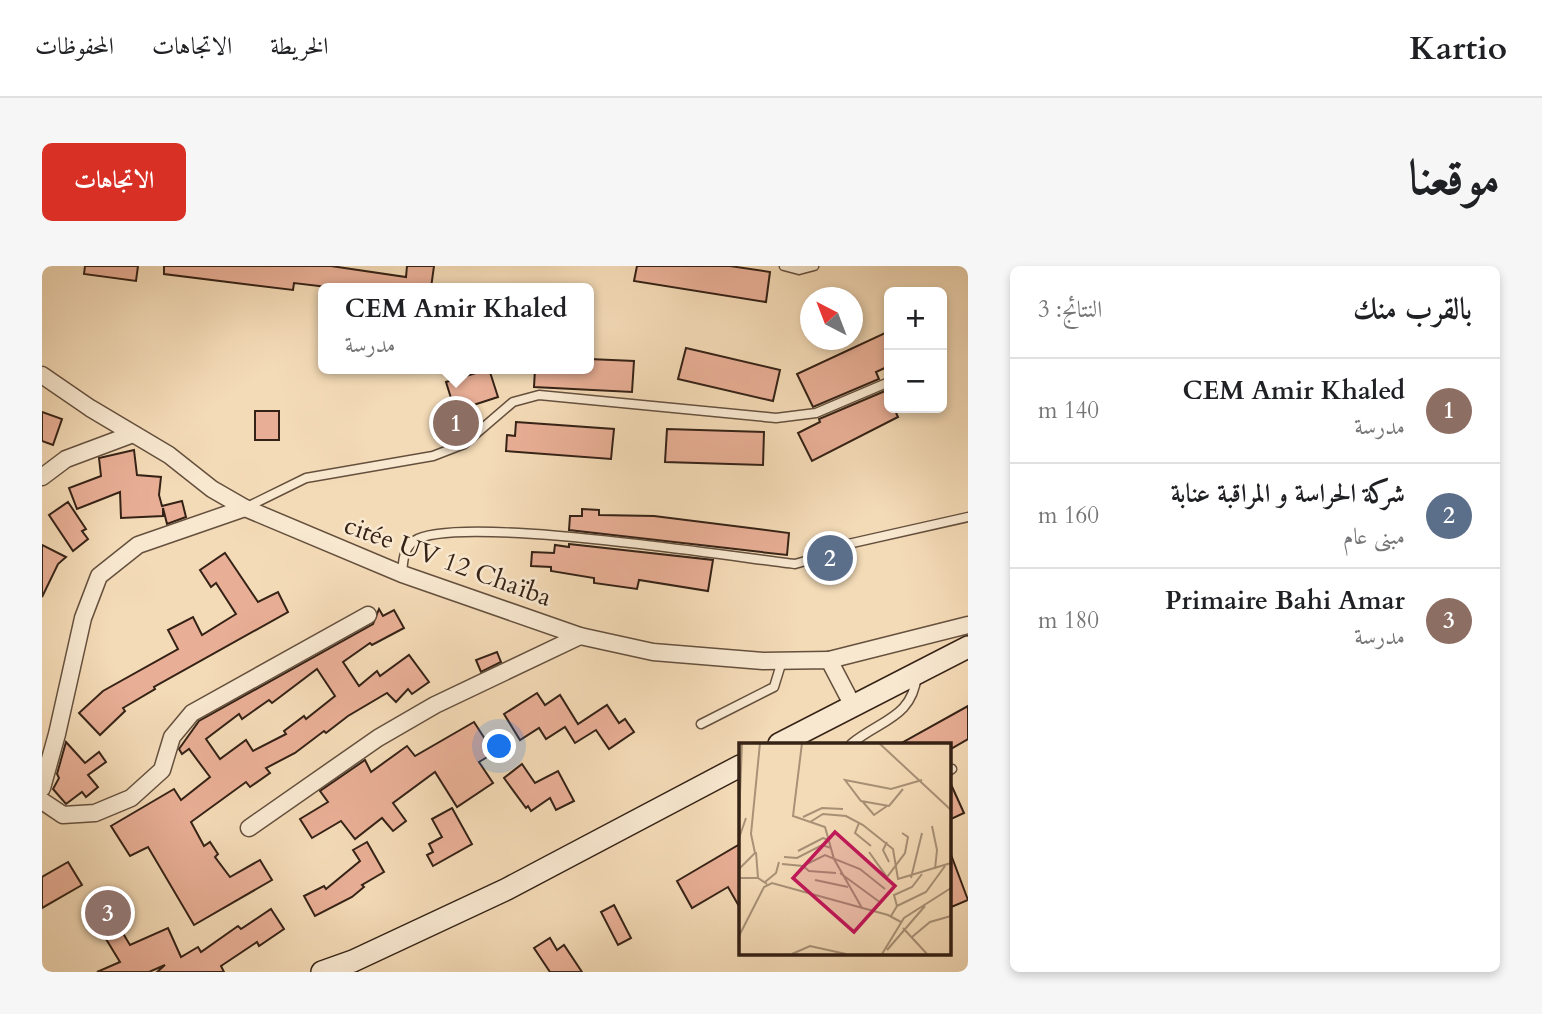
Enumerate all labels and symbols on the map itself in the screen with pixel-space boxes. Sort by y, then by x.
north arrow [800,287,863,350]
pin: 1 [433,397,479,449]
street label: citée UV 12 Chaïba [339,507,557,615]
pin: 2 [807,532,853,584]
your location [482,729,516,763]
inset map [739,743,950,954]
pin: 3 [85,887,131,939]

